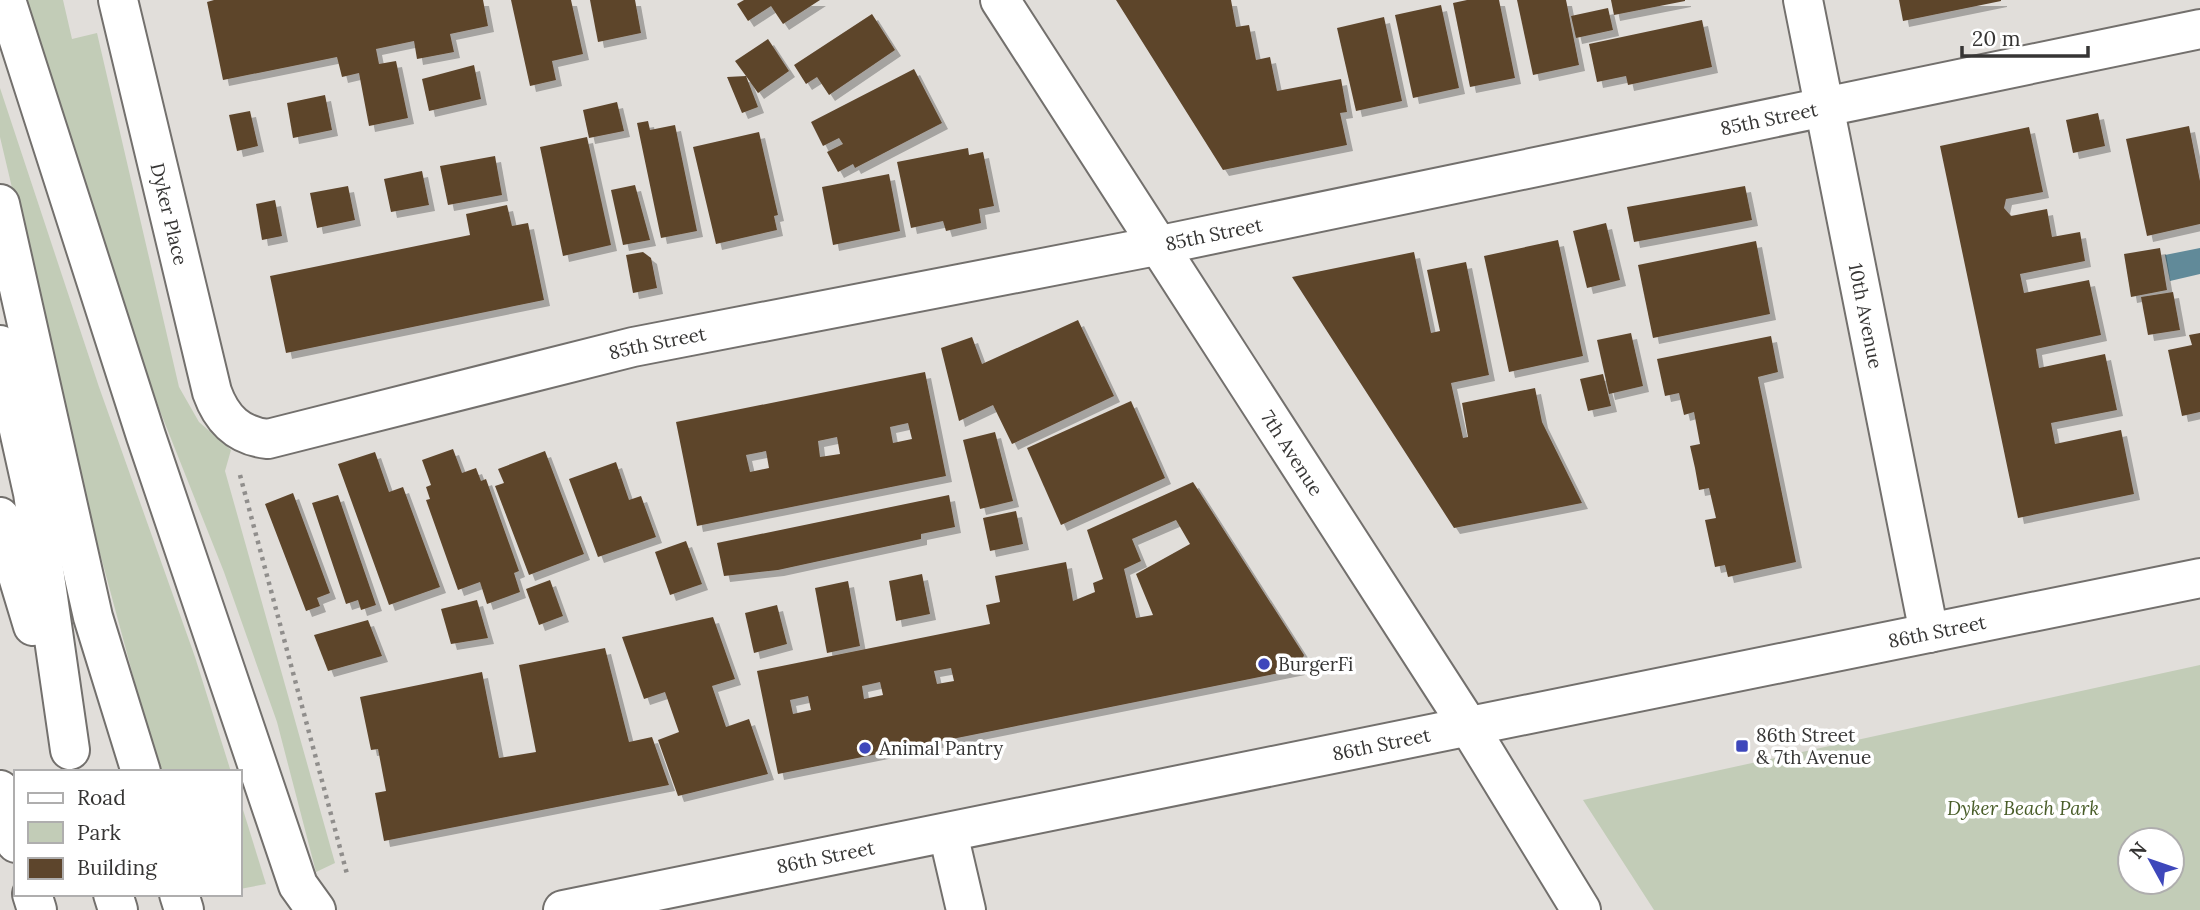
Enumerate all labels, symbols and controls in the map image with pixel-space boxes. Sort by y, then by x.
scale bar [1962,14,2088,58]
text: 20 m [1972,25,2021,52]
street label: 85th Street [1718,97,1820,140]
street label: Dyker Place [145,160,193,268]
street label: 85th Street [1163,212,1265,256]
street label: 10th Avenue [1844,261,1888,371]
street label: 85th Street [606,321,709,365]
street label: 7th Avenue [1256,406,1329,500]
street label: 86th Street [1886,610,1989,653]
place label: BurgerFi [1278,652,1353,676]
marker: BurgerFi [1256,656,1272,672]
street label: 86th Street [1330,722,1433,766]
place label: 86th Street & 7th Avenue [1756,723,1871,769]
place label: Animal Pantry [878,736,1003,760]
marker: 86th Street & 7th Avenue [1734,738,1750,754]
marker: Animal Pantry [857,740,873,756]
legend [14,770,242,896]
text: Road [77,784,126,811]
park label: Dyker Beach Park [1947,796,2099,820]
text: Park [77,819,121,846]
north arrow [2116,826,2186,896]
street label: 86th Street [775,835,877,878]
text: N [2124,836,2152,863]
text: Building [77,854,157,881]

